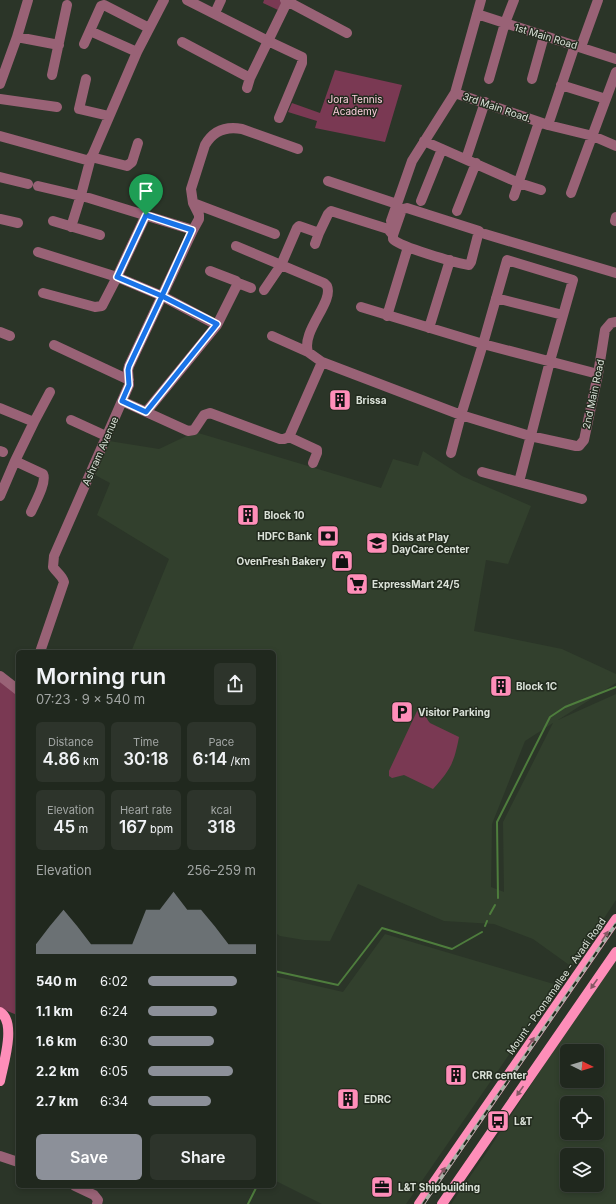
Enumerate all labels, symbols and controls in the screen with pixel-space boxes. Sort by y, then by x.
street label: 1st Main Road [513,21,579,51]
street label: 3rd Main Road. [461,90,533,124]
park label: Jora Tennis Academy [328,93,382,117]
pin [129,174,163,215]
icon: arrive [135,180,157,202]
street label: 2nd Main Road [580,358,606,430]
building icon: Brissa [327,387,353,413]
place label: Brissa [356,394,387,406]
street label: Ashram Avenue [79,415,121,487]
building icon: Block 10 [235,502,261,528]
place label: Block 10 [264,509,305,521]
bank icon: HDFC Bank [315,523,341,549]
place label: HDFC Bank [257,530,312,542]
school or university icon: Kids at Play DayCare Center [364,530,390,556]
place label: Kids at Play DayCare Center [392,531,469,556]
shop icon: OvenFresh Bakery [329,548,355,574]
place label: OvenFresh Bakery [236,555,326,568]
supermarket icon: ExpressMart 24/5 [344,571,370,597]
place label: ExpressMart 24/5 [372,578,460,590]
text: Morning run [36,663,166,689]
button: share [214,663,256,705]
building icon: Block 1C [488,673,514,699]
place label: Block 1C [516,680,557,692]
text: 07:23 · 9 × 540 m [36,691,145,707]
parking icon: Visitor Parking [389,699,415,725]
place label: Visitor Parking [418,706,490,719]
text: Distance [48,735,93,749]
text: Time [133,735,159,749]
text: Pace [208,735,234,749]
text: 4.86 [43,749,80,769]
text: 30:18 [123,749,169,769]
text: 6:14 [193,749,227,769]
text: km [80,754,99,768]
text: /km [227,754,250,768]
text: Elevation [47,803,94,817]
text: Heart rate [120,803,172,817]
text: kcal [211,803,232,817]
text: 45 [53,817,75,837]
text: 167 [119,817,147,837]
text: 318 [207,817,236,837]
text: m [75,822,88,836]
text: bpm [147,822,173,836]
text: Elevation [36,862,92,878]
text: 256–259 m [187,862,256,878]
street label: Mount - Poonamallee - Avadi Road [504,915,608,1057]
one-way arrow [601,931,609,941]
text: 540 m [36,973,77,989]
text: 6:02 [100,973,128,989]
one-way arrow [590,978,598,989]
text: 1.1 km [36,1003,73,1019]
text: 6:24 [100,1003,128,1019]
text: 1.6 km [36,1033,77,1049]
text: 6:30 [100,1033,128,1049]
one-way arrow [527,1037,535,1047]
north arrow [560,1044,604,1088]
map controls [560,1044,604,1192]
building icon: CRR center [443,1062,469,1088]
text: 2.2 km [36,1063,79,1079]
text: 6:05 [100,1063,128,1079]
place label: CRR center [472,1069,527,1081]
building icon: EDRC [335,1086,361,1112]
one-way arrow [516,1086,524,1096]
text: 2.7 km [36,1093,78,1109]
text: 6:34 [100,1093,128,1109]
place label: EDRC [364,1093,391,1105]
button: locate [560,1096,604,1140]
bus stop icon: L&T [485,1108,511,1134]
place label: L&T [514,1115,533,1127]
button: Save [36,1134,142,1180]
button: Share [150,1134,256,1180]
button: layers [560,1148,604,1192]
one-way arrow [438,1167,446,1177]
office icon: L&T Shipbuilding [369,1174,395,1200]
place label: L&T Shipbuilding [398,1181,480,1194]

